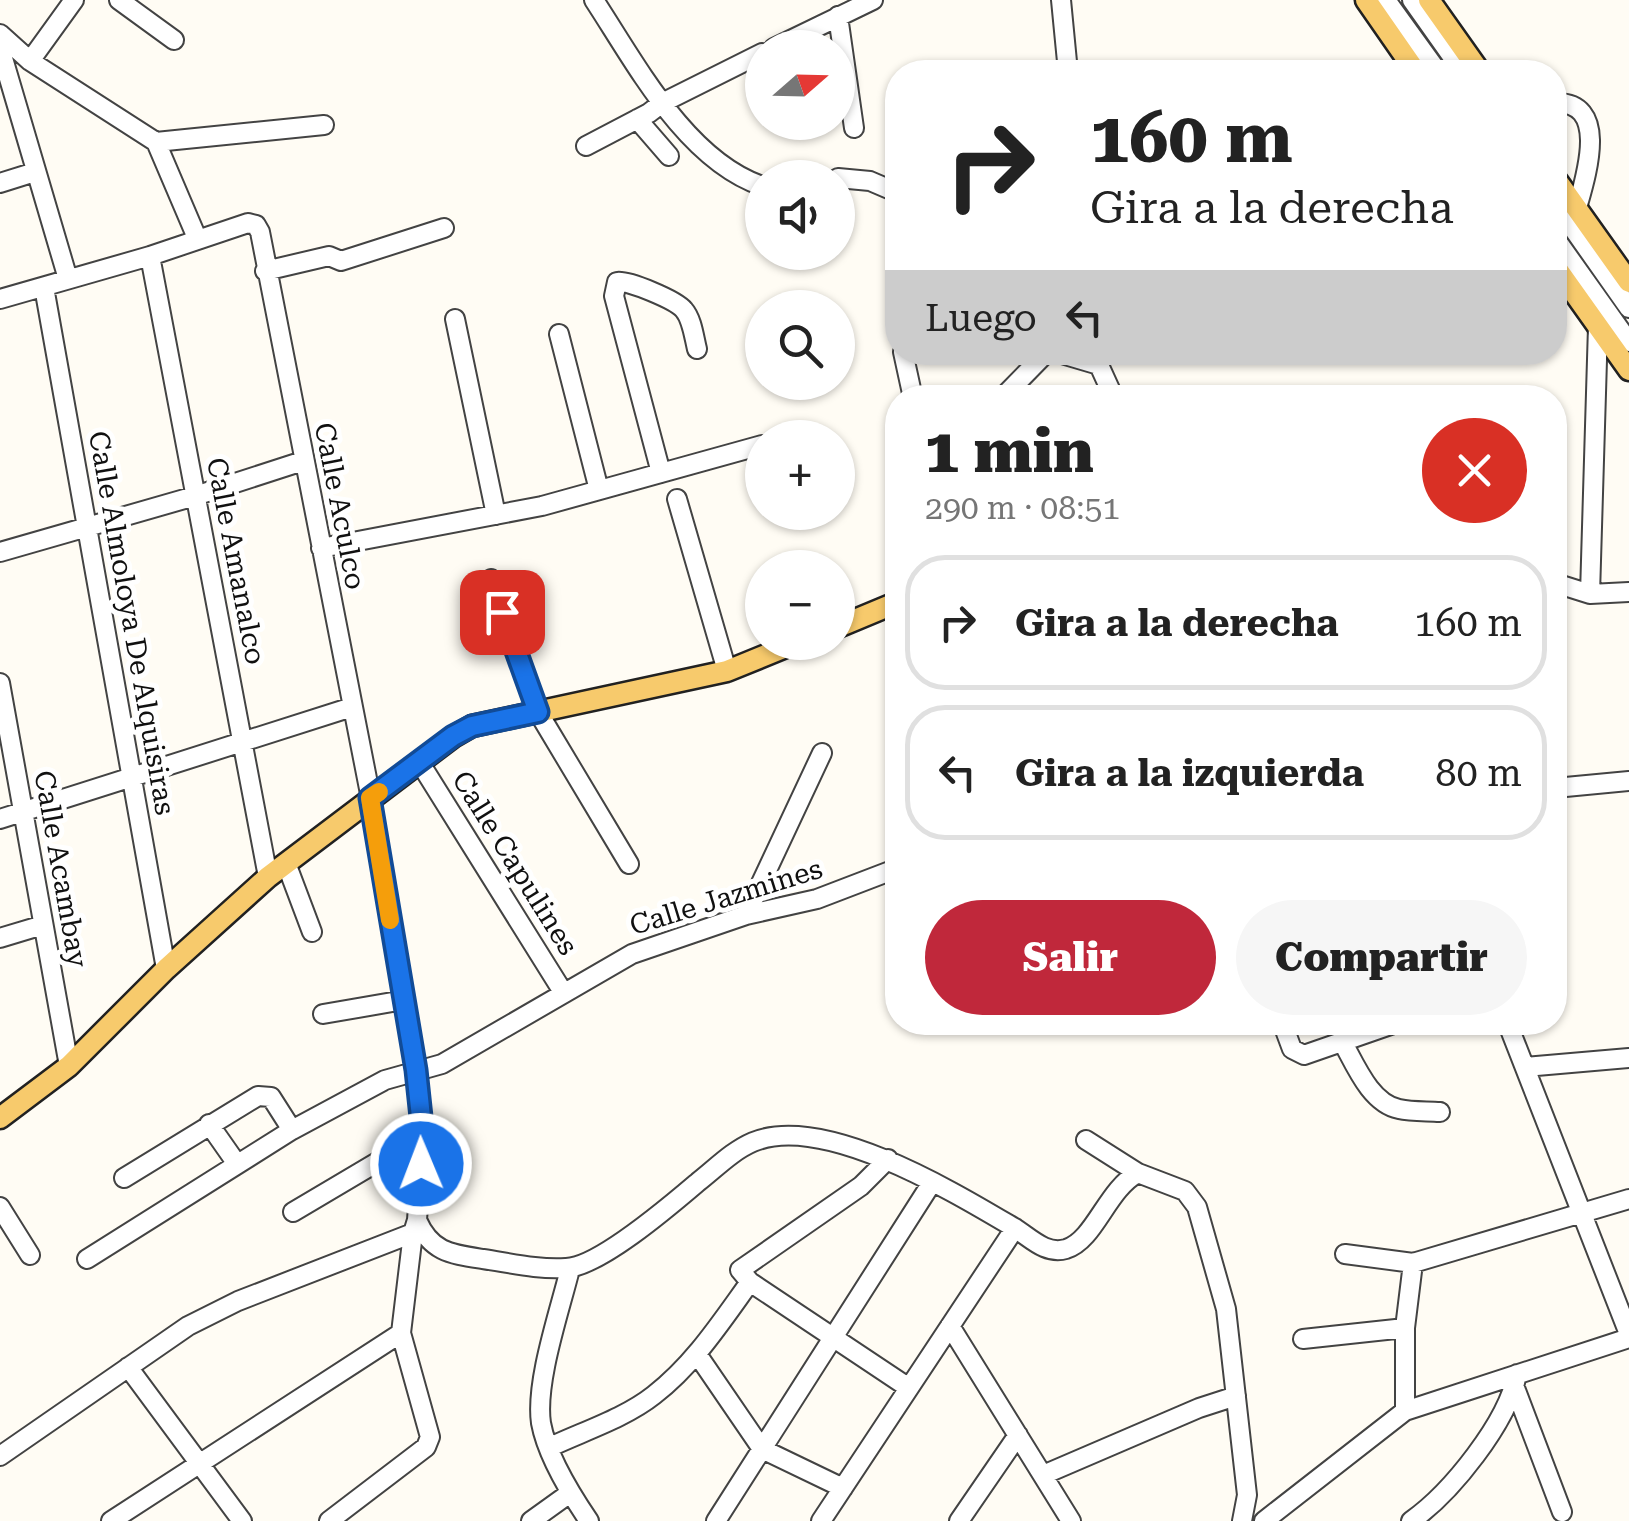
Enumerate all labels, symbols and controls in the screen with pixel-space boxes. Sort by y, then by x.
north arrow [745,30,855,140]
map controls [745,30,855,660]
text: 160 m [1090,97,1293,179]
icon: right [925,100,1055,230]
button: sound [745,160,855,270]
text: Gira a la derecha [1090,181,1454,234]
button: search [745,290,855,400]
icon: left [1057,290,1112,345]
text: Luego [925,296,1037,340]
text: 1 min [925,416,1094,487]
button: close [1422,418,1527,523]
street label: Calle Aculco [308,420,372,592]
button: + [745,420,855,530]
street label: Calle Almoloya De Alquisiras [82,429,182,817]
street label: Calle Amanalco [200,455,272,667]
text: 290 m · 08:51 [925,489,1120,527]
button: − [745,550,855,660]
pin [460,570,545,655]
icon: arrive [475,585,530,640]
icon: right [930,595,985,650]
text: Gira a la derecha [1015,601,1339,645]
text: 160 m [1414,601,1522,645]
icon: left [930,745,985,800]
text: Gira a la izquierda [1015,751,1364,795]
text: 80 m [1435,751,1522,795]
street label: Calle Capulines [445,765,585,961]
street label: Calle Acambay [27,768,95,970]
street label: Calle Jazmines [626,852,826,942]
button: Salir [925,900,1216,1015]
button: Compartir [1236,900,1527,1015]
position arrow [369,1112,473,1216]

